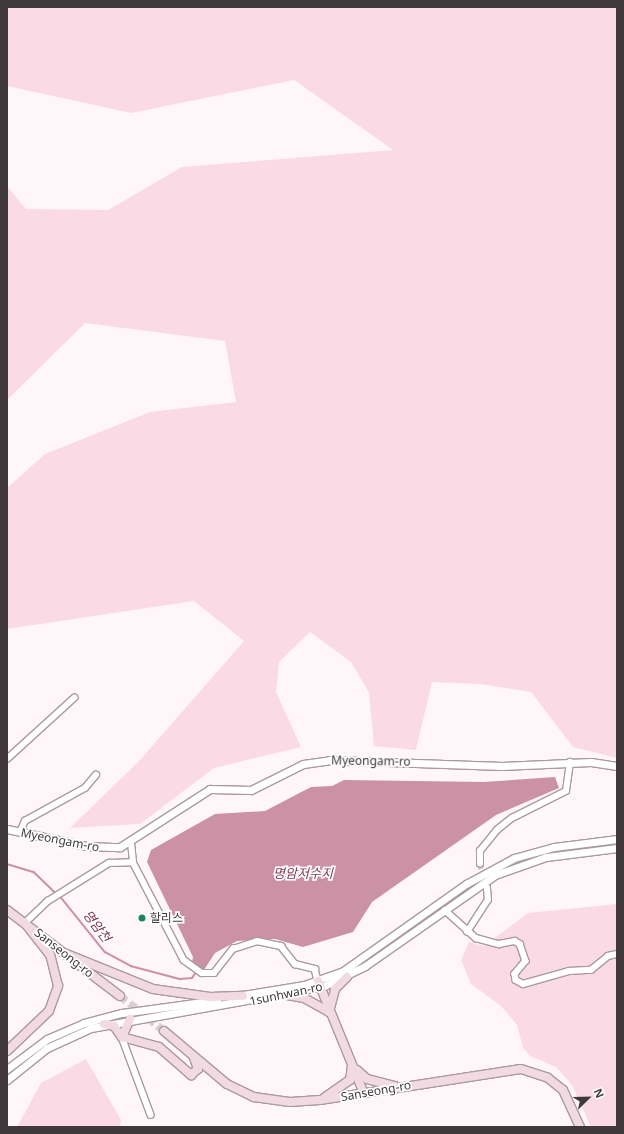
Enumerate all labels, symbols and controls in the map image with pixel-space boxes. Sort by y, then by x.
street label: Myeongam-ro [331,753,411,769]
street label: Myeongam-ro [20,825,100,855]
water label: 명암저수지 [273,865,333,881]
water label: 명암천 [80,907,114,945]
place label: 할리스 [150,911,183,925]
marker: 할리스 [137,913,147,923]
street label: Sanseong-ro [32,925,96,981]
street label: 1sunhwan-ro [248,979,324,1009]
street label: Sanseong-ro [340,1078,412,1104]
north arrow [568,1078,608,1118]
text: N [591,1086,608,1100]

